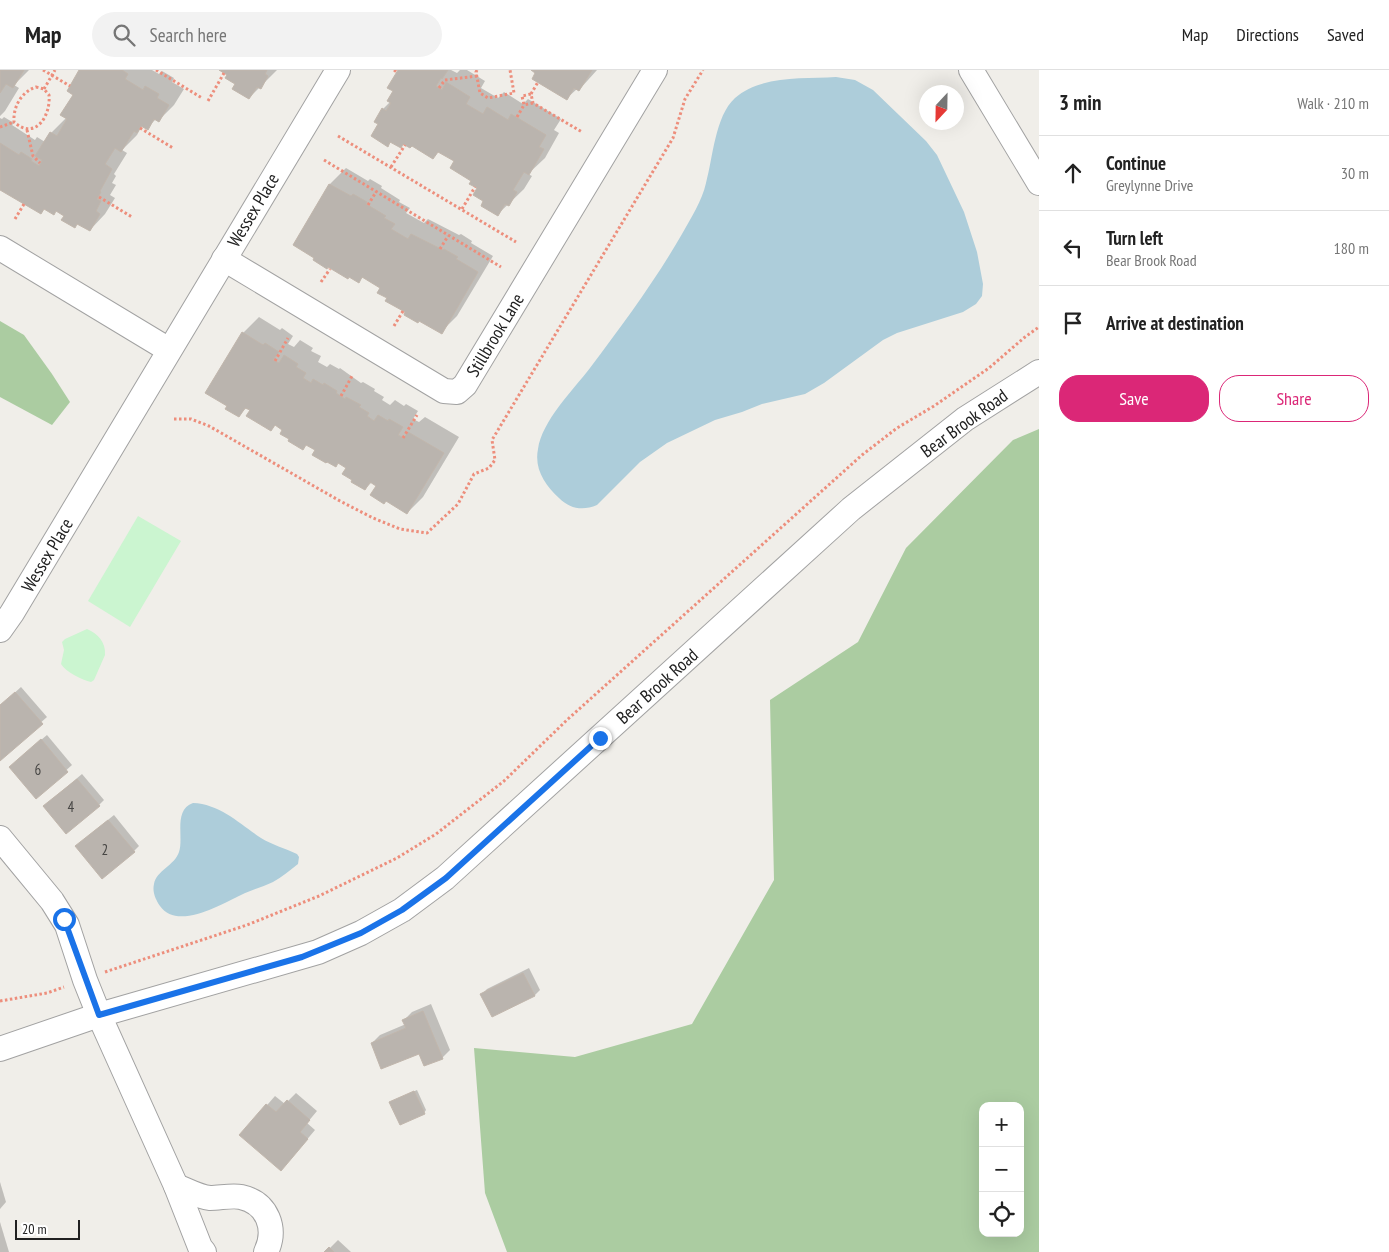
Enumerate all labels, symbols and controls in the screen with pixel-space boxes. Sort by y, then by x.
search box [92,12,442,57]
text: Map [25,19,62,50]
icon: search [110,21,138,49]
text: Search here [150,23,227,47]
text: Map [1182,23,1208,46]
text: Directions [1236,23,1299,46]
text: Saved [1327,23,1364,46]
north arrow [919,85,964,130]
text: 3 min [1059,89,1101,116]
text: Walk · 210 m [1297,93,1369,113]
text: Continue [1106,151,1166,175]
icon: ahead [1059,159,1087,187]
text: 30 m [1341,163,1369,183]
street label: Wessex Place [222,169,284,251]
text: Greylynne Drive [1106,175,1193,195]
text: Turn left [1106,226,1163,250]
icon: left [1059,234,1087,262]
text: 180 m [1334,238,1369,258]
text: Bear Brook Road [1106,250,1197,270]
street label: Stillbrook Lane [461,289,529,381]
icon: arrive [1059,309,1087,337]
text: Arrive at destination [1106,311,1244,335]
button: Save [1059,375,1209,422]
button: Share [1219,375,1369,422]
street label: Bear Brook Road [916,384,1012,462]
street label: Wessex Place [16,514,78,596]
street label: Bear Brook Road [611,643,703,729]
route end [589,727,612,750]
house number: 6 [35,760,42,779]
house number: 4 [68,797,75,816]
house number: 2 [102,840,108,859]
route start [53,908,76,931]
map controls [979,1102,1024,1237]
button: + [979,1102,1024,1147]
button: − [979,1147,1024,1192]
button: locate [979,1192,1024,1237]
scale bar [15,1217,80,1240]
text: 20 m [22,1220,47,1238]

